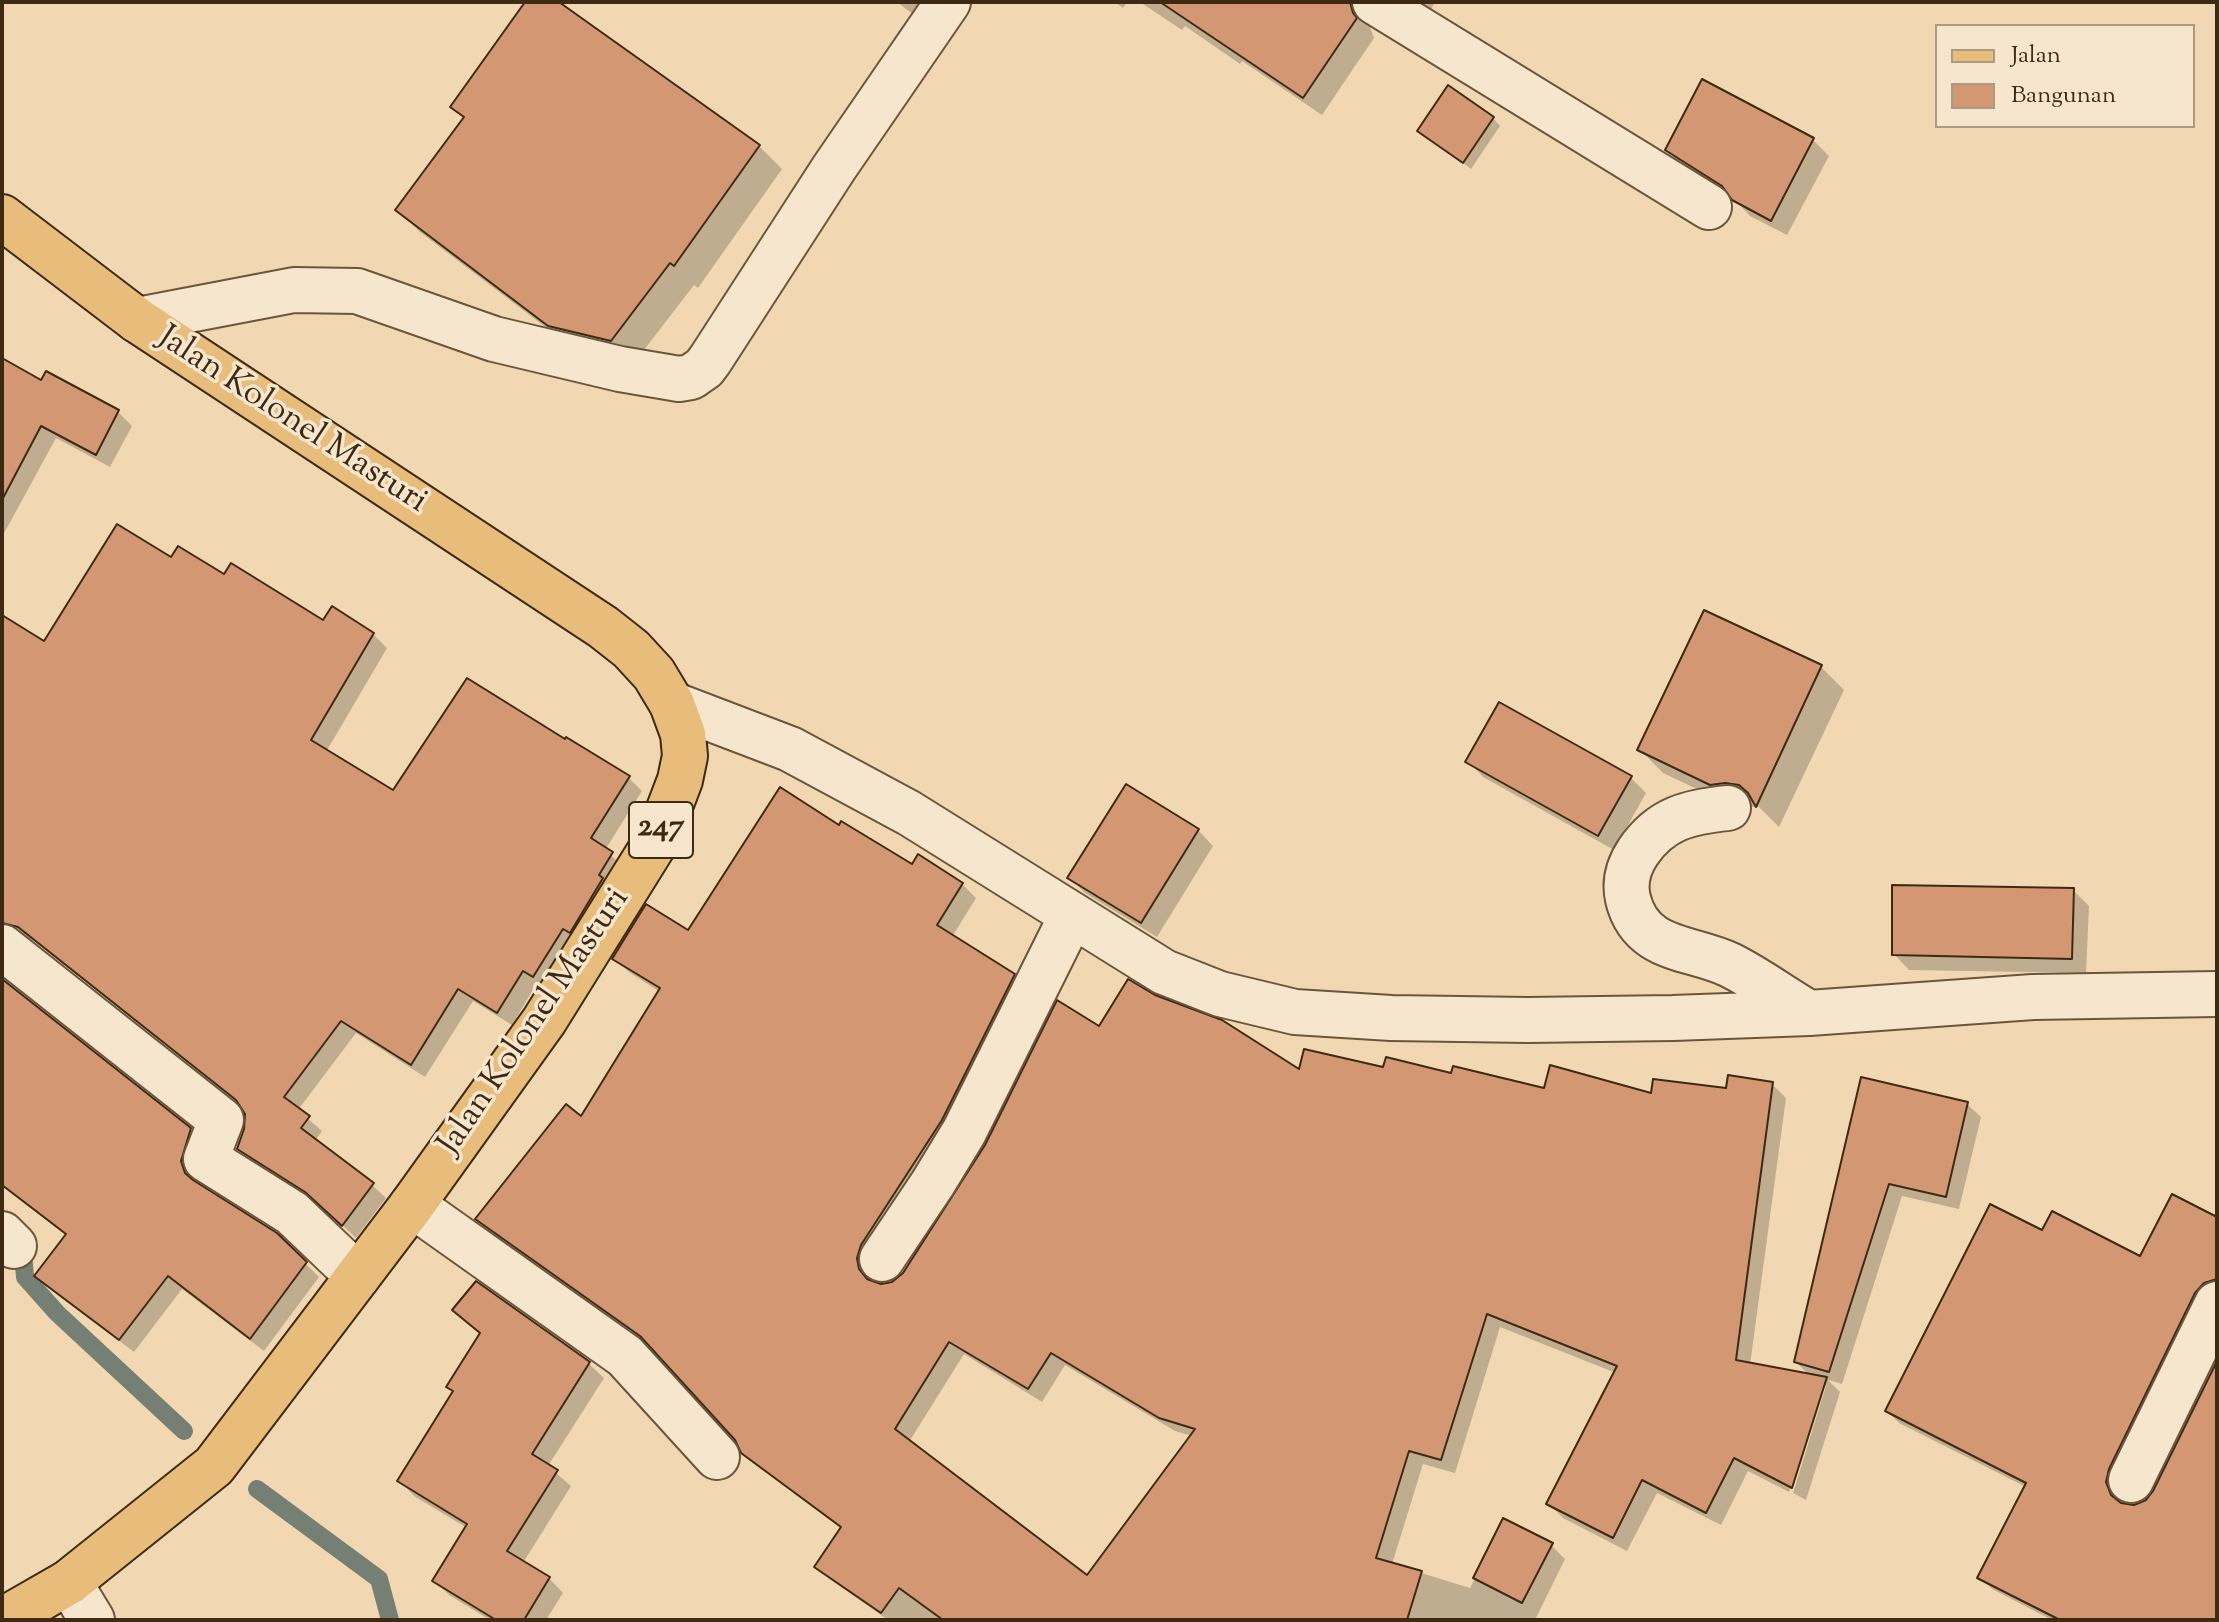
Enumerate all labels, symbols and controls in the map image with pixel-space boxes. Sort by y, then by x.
legend [1935,24,2195,128]
text: Jalan [2011,39,2061,73]
text: Bangunan [2011,79,2116,113]
street label: Jalan Kolonel Masturi [148,320,434,524]
road number: 247 [629,802,693,858]
street label: Jalan Kolonel Masturi [431,882,641,1164]

